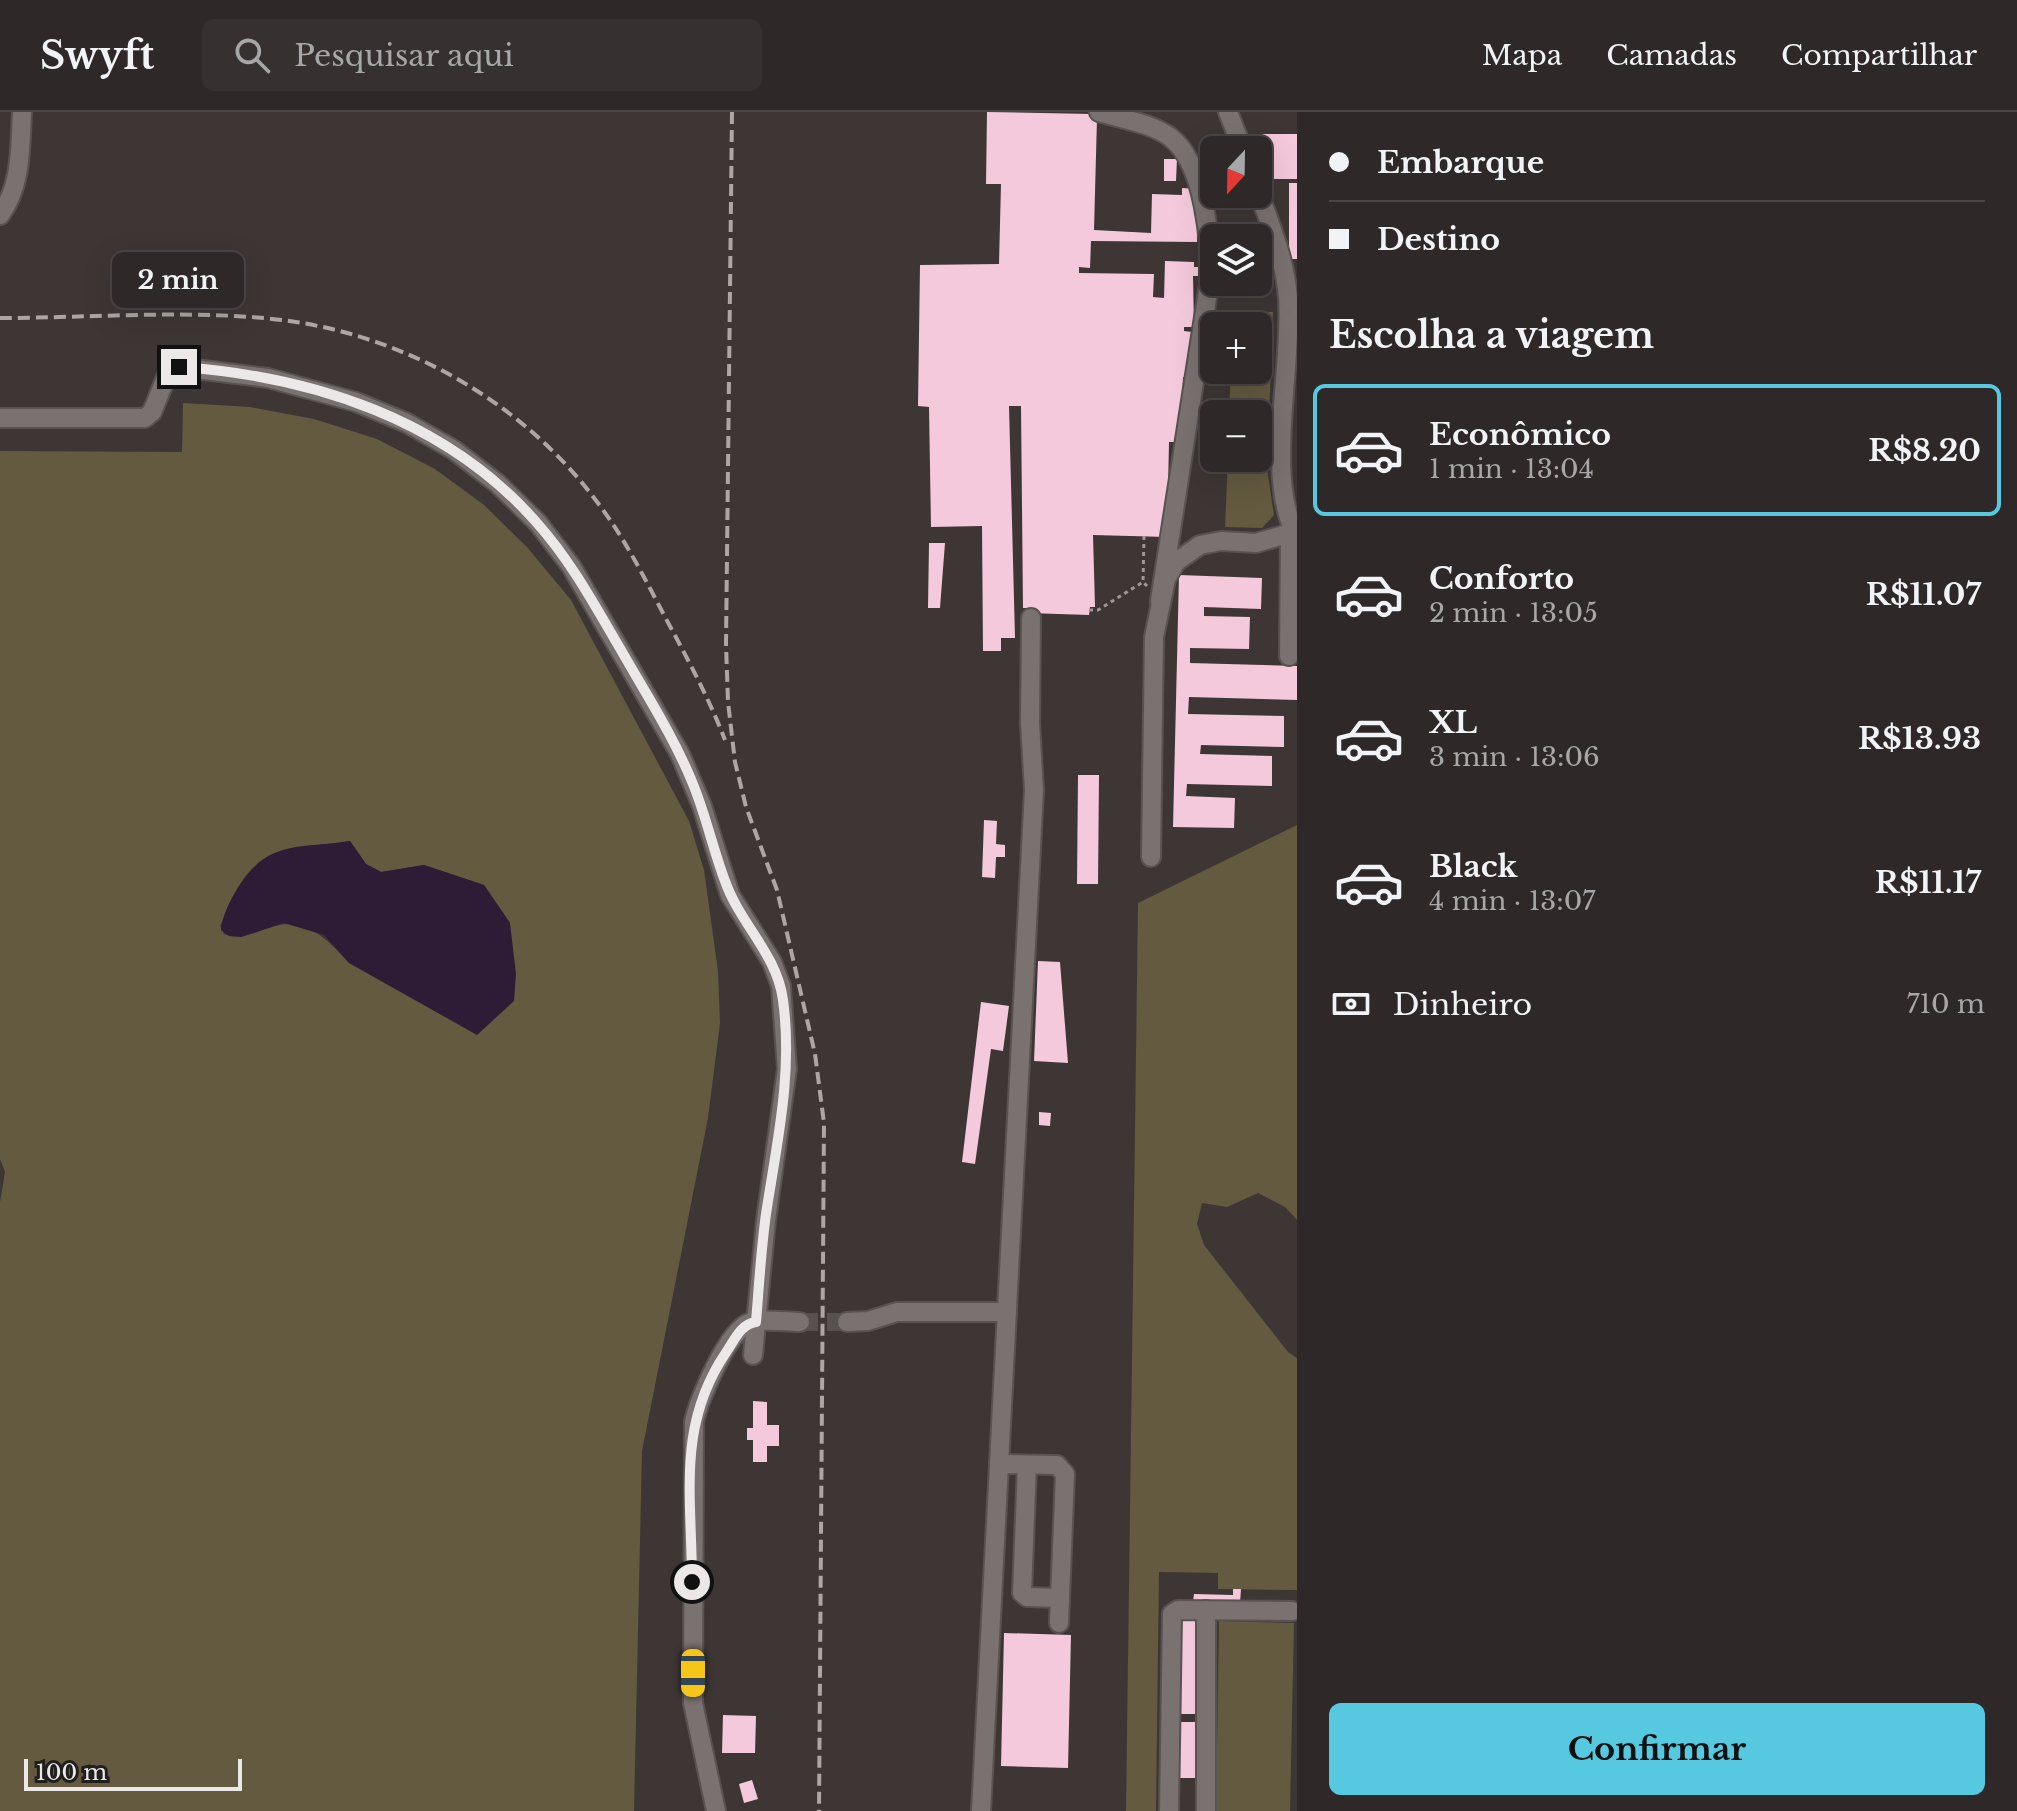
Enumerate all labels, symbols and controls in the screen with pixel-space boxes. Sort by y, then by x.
search box [202,19,762,91]
text: Swyft [40,32,154,79]
icon: search [230,33,274,77]
text: Pesquisar aqui [294,37,514,74]
text: Mapa [1482,38,1562,73]
text: Camadas [1606,38,1737,73]
text: Compartilhar [1781,38,1977,73]
north arrow [1200,136,1272,208]
map controls [1200,136,1272,472]
text: Embarque [1377,144,1544,181]
text: Destino [1377,221,1500,258]
button: layers [1200,224,1272,296]
callout: 2 min [113,251,245,307]
text: 2 min [138,264,218,296]
button: + [1200,312,1272,384]
text: Escolha a viagem [1329,313,1654,358]
route end [161,349,197,385]
button: − [1200,400,1272,472]
icon: car [1333,414,1405,486]
text: Econômico [1429,416,1611,453]
text: R$8.20 [1868,432,1981,469]
text: 1 min · 13:04 [1429,453,1594,485]
icon: car [1333,558,1405,630]
text: Conforto [1429,560,1574,597]
text: R$11.07 [1866,576,1981,613]
text: 2 min · 13:05 [1429,597,1598,629]
icon: car [1333,702,1405,774]
text: XL [1429,704,1477,741]
text: R$13.93 [1858,720,1981,757]
text: 3 min · 13:06 [1429,741,1600,773]
icon: car [1333,846,1405,918]
text: Black [1429,848,1517,885]
text: R$11.17 [1875,864,1981,901]
text: 4 min · 13:07 [1429,885,1595,917]
icon: cash [1329,982,1373,1026]
text: Dinheiro [1393,986,1532,1023]
text: 710 m [1906,988,1985,1020]
route start [674,1564,710,1600]
car [681,1649,705,1697]
button: Confirmar [1329,1703,1985,1795]
scale bar [24,1755,242,1791]
text: 100 m [36,1759,107,1786]

